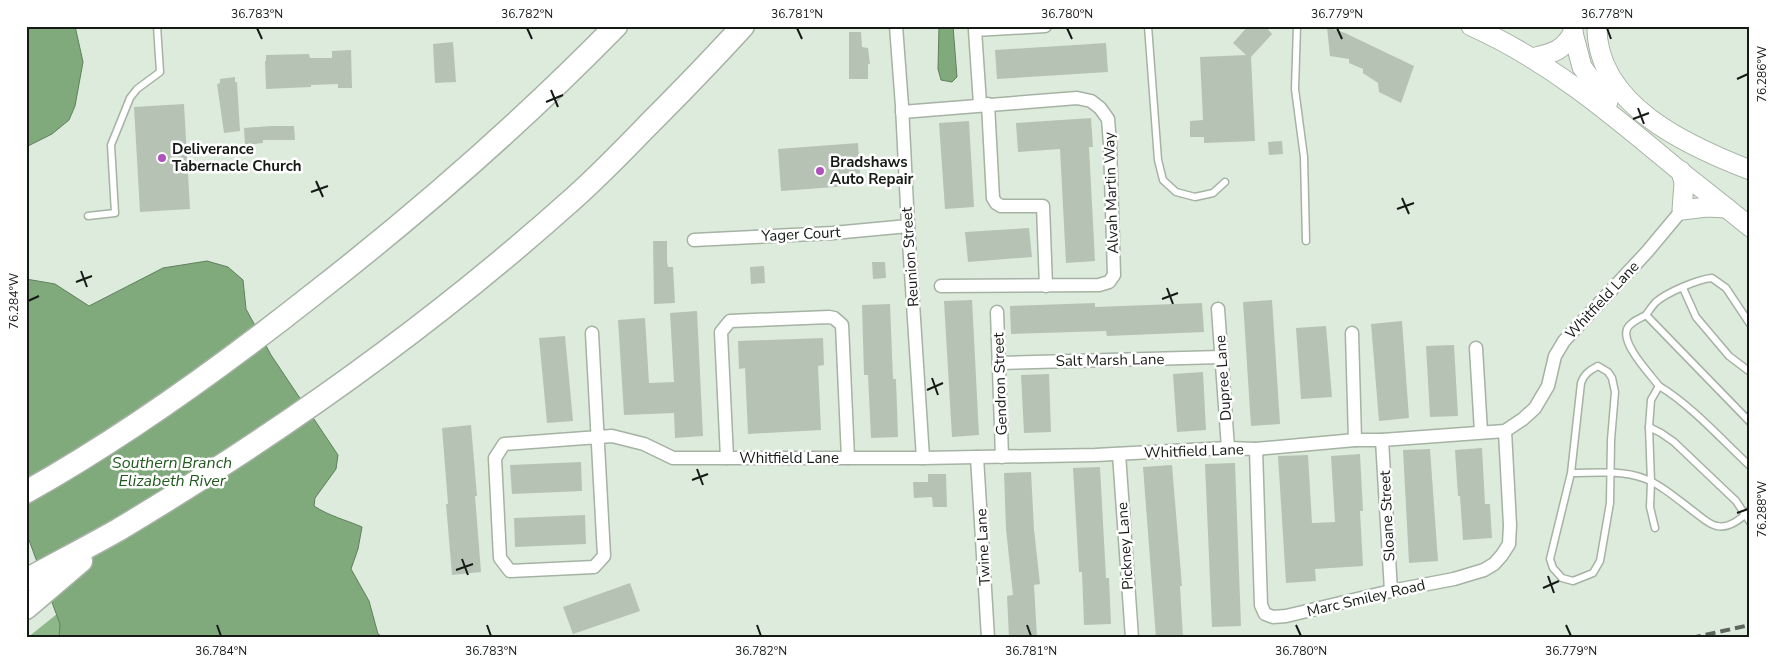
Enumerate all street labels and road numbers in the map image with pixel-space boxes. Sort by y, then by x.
street label: Alvah Martin Way [1099,131,1123,254]
street label: Reunion Street [896,206,923,308]
street label: Yager Court [760,222,842,246]
street label: Whitfield Lane [1561,257,1643,343]
street label: Gendron Street [988,331,1012,436]
street label: Dupree Lane [1210,334,1236,422]
street label: Salt Marsh Lane [1055,349,1165,371]
street label: Whitfield Lane [1144,439,1244,463]
street label: Whitfield Lane [739,448,839,468]
street label: Sloane Street [1375,469,1399,562]
street label: Pickney Lane [1112,501,1138,591]
street label: Twine Lane [971,508,995,586]
street label: Marc Smiley Road [1305,575,1427,621]

